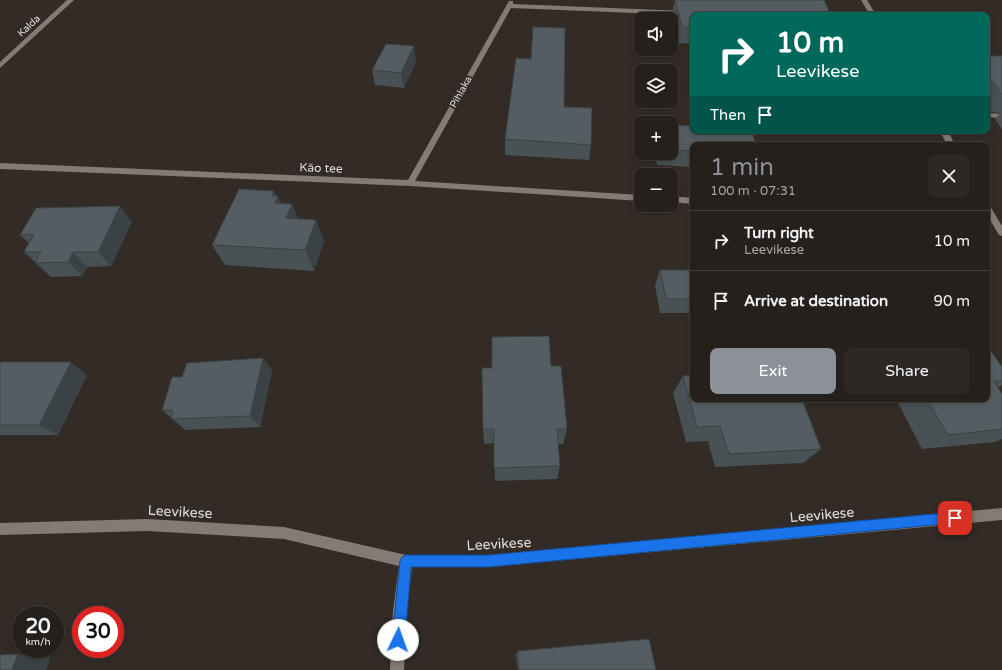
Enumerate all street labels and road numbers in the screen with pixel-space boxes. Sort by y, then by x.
street label: Kalda [15,12,43,40]
street label: Pihlaka [447,74,475,110]
street label: Käo tee [299,160,343,176]
street label: Leevikese [147,502,213,522]
street label: Leevikese [789,504,855,526]
street label: Leevikese [466,534,532,554]

